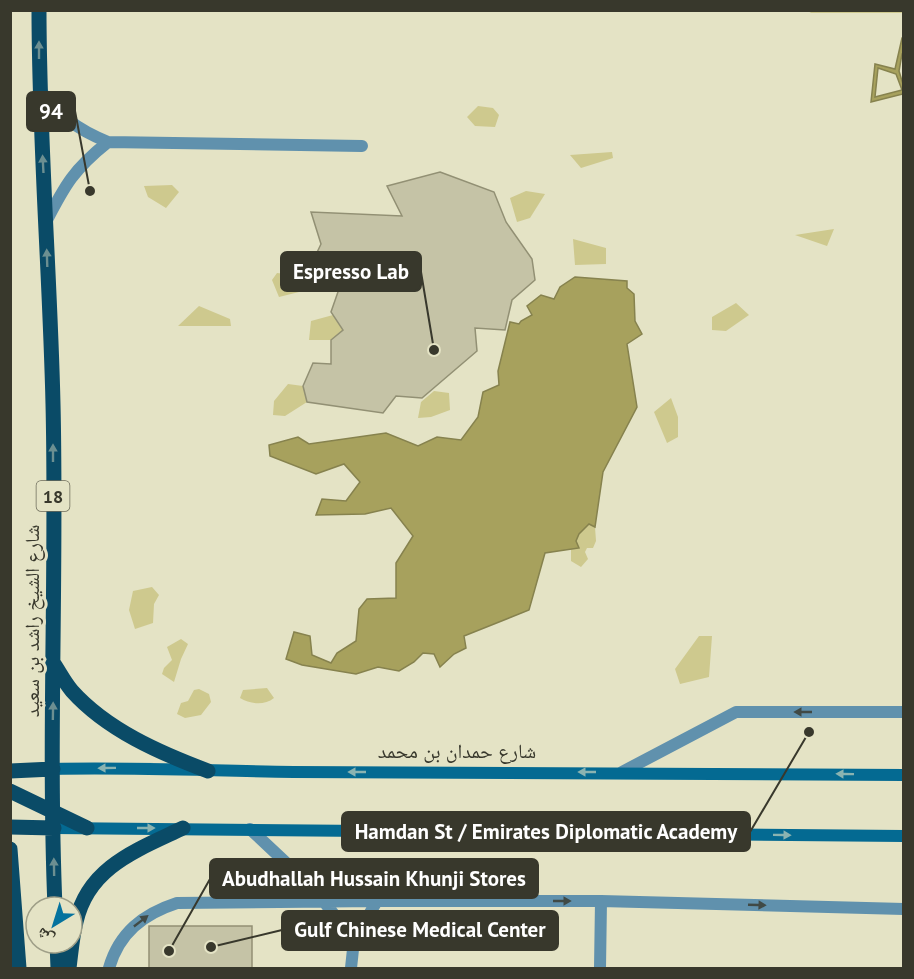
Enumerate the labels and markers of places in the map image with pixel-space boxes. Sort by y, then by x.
callout: 94 [27,92,75,131]
callout: Espresso Lab [281,252,421,291]
callout: Hamdan St / Emirates Diplomatic Academy [342,812,750,851]
callout: Abudhallah Hussain Khunji Stores [210,859,538,898]
callout: Gulf Chinese Medical Center [282,911,558,950]

